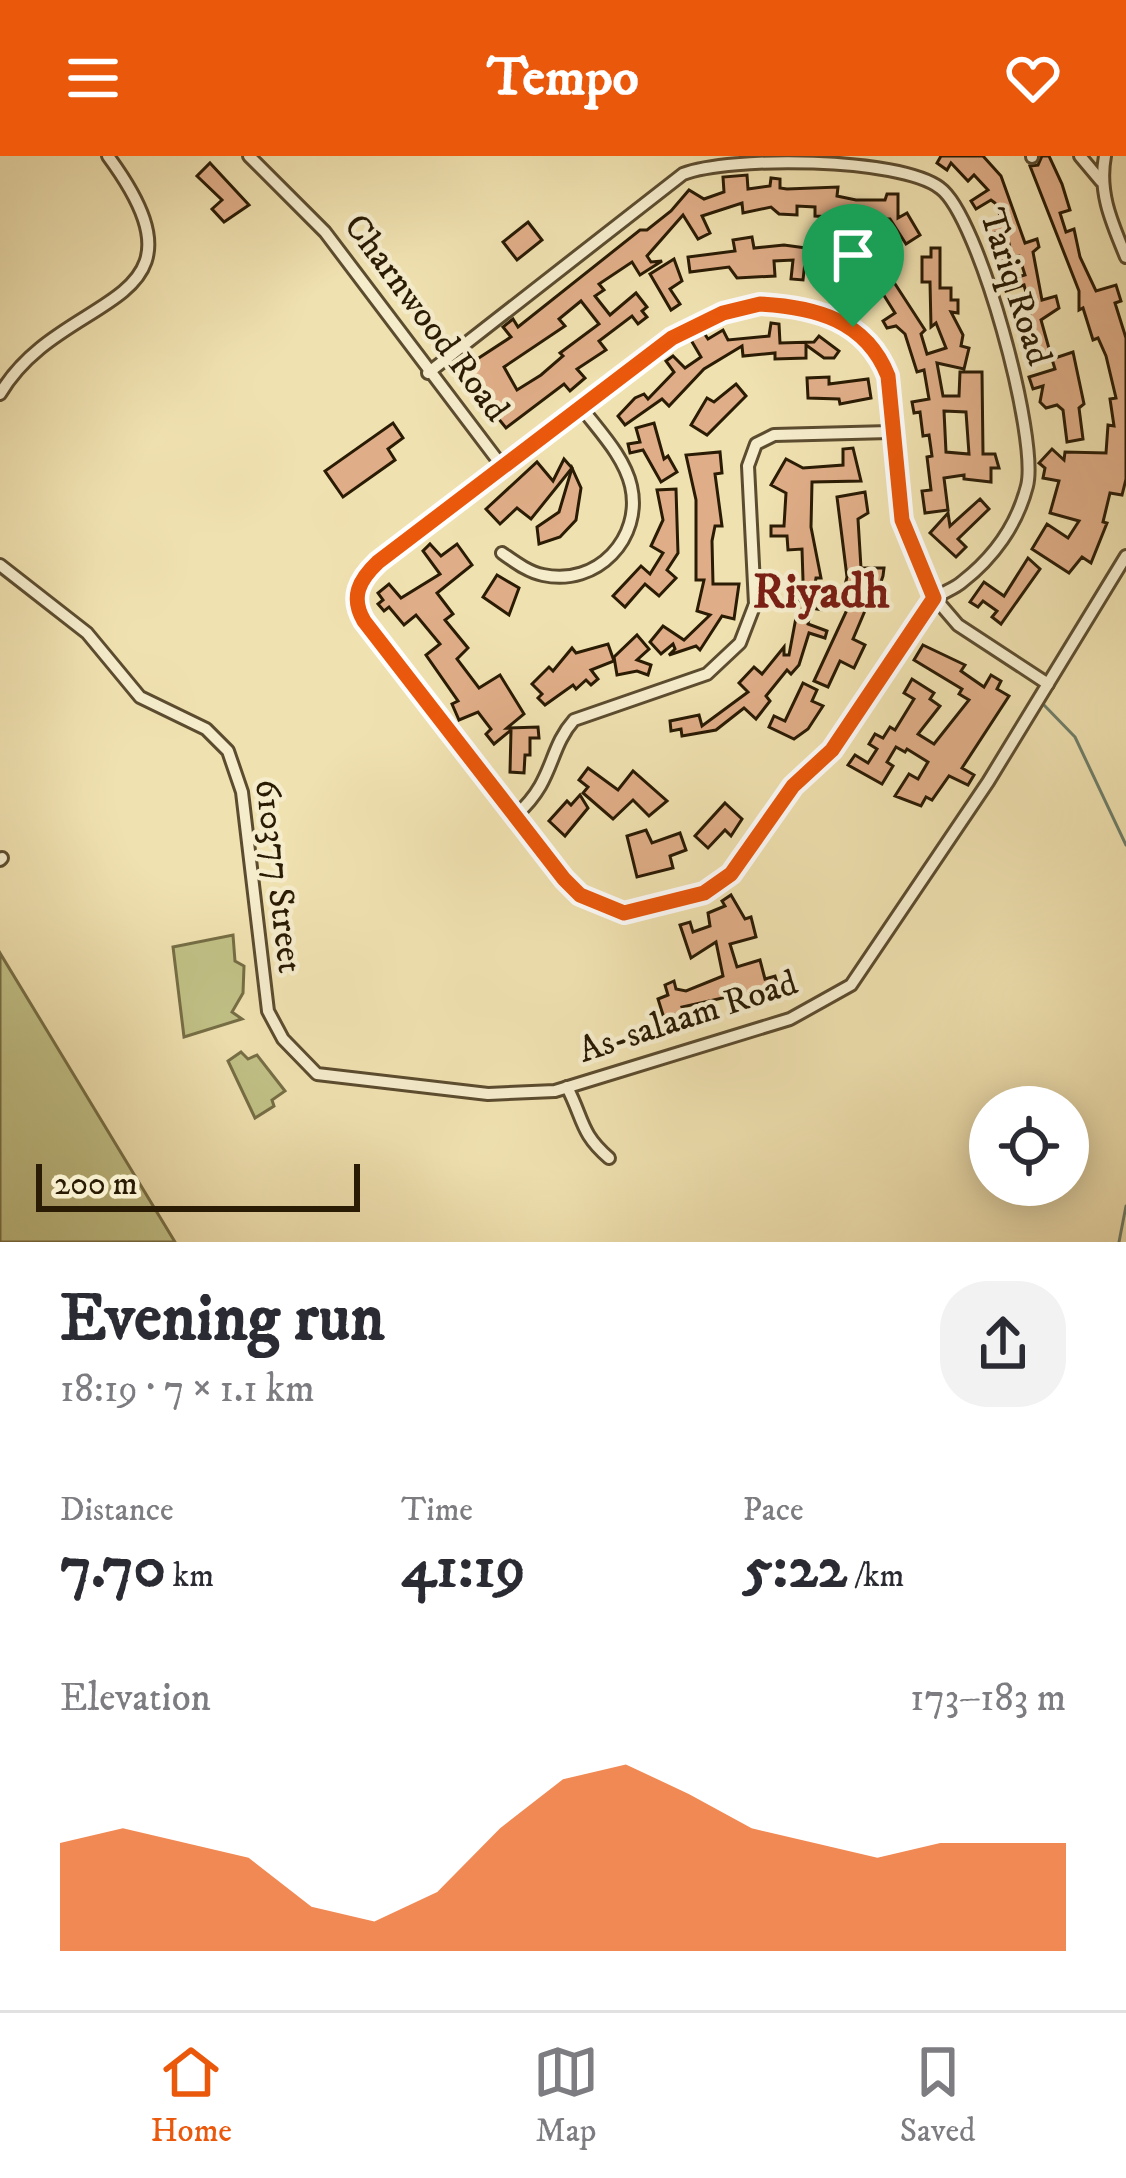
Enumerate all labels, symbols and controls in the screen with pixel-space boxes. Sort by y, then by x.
icon: menu [60,45,126,111]
text: Tempo [487,45,639,112]
icon: heart [1000,45,1066,111]
street label: Tariq Road [969,203,1061,371]
pin [802,204,904,327]
street label: Charnwood Road [333,205,519,431]
icon: arrive [820,222,886,288]
district label: Riyadh [753,563,890,623]
street label: 610377 Street [244,776,312,976]
street label: As-salaam Road [573,960,803,1074]
map controls [969,1086,1089,1206]
button: locate [969,1086,1089,1206]
scale bar [36,1158,360,1211]
text: 200 m [54,1164,138,1205]
text: Evening run [60,1279,385,1361]
button: share [940,1281,1066,1407]
text: 18:19 · 7 × 1.1 km [60,1365,315,1414]
text: Distance [60,1490,174,1531]
text: Time [401,1490,473,1531]
text: Pace [743,1490,804,1531]
text: 7.70 [60,1531,166,1606]
text: 41:19 [401,1531,525,1606]
text: 5:22 [743,1531,847,1606]
text: km [166,1556,214,1597]
text: /km [847,1556,904,1597]
text: Elevation [60,1674,211,1723]
text: 173–183 m [910,1674,1066,1723]
tab: Home [150,2039,232,2152]
tab: Map [533,2039,599,2152]
tab: Saved [900,2039,976,2152]

